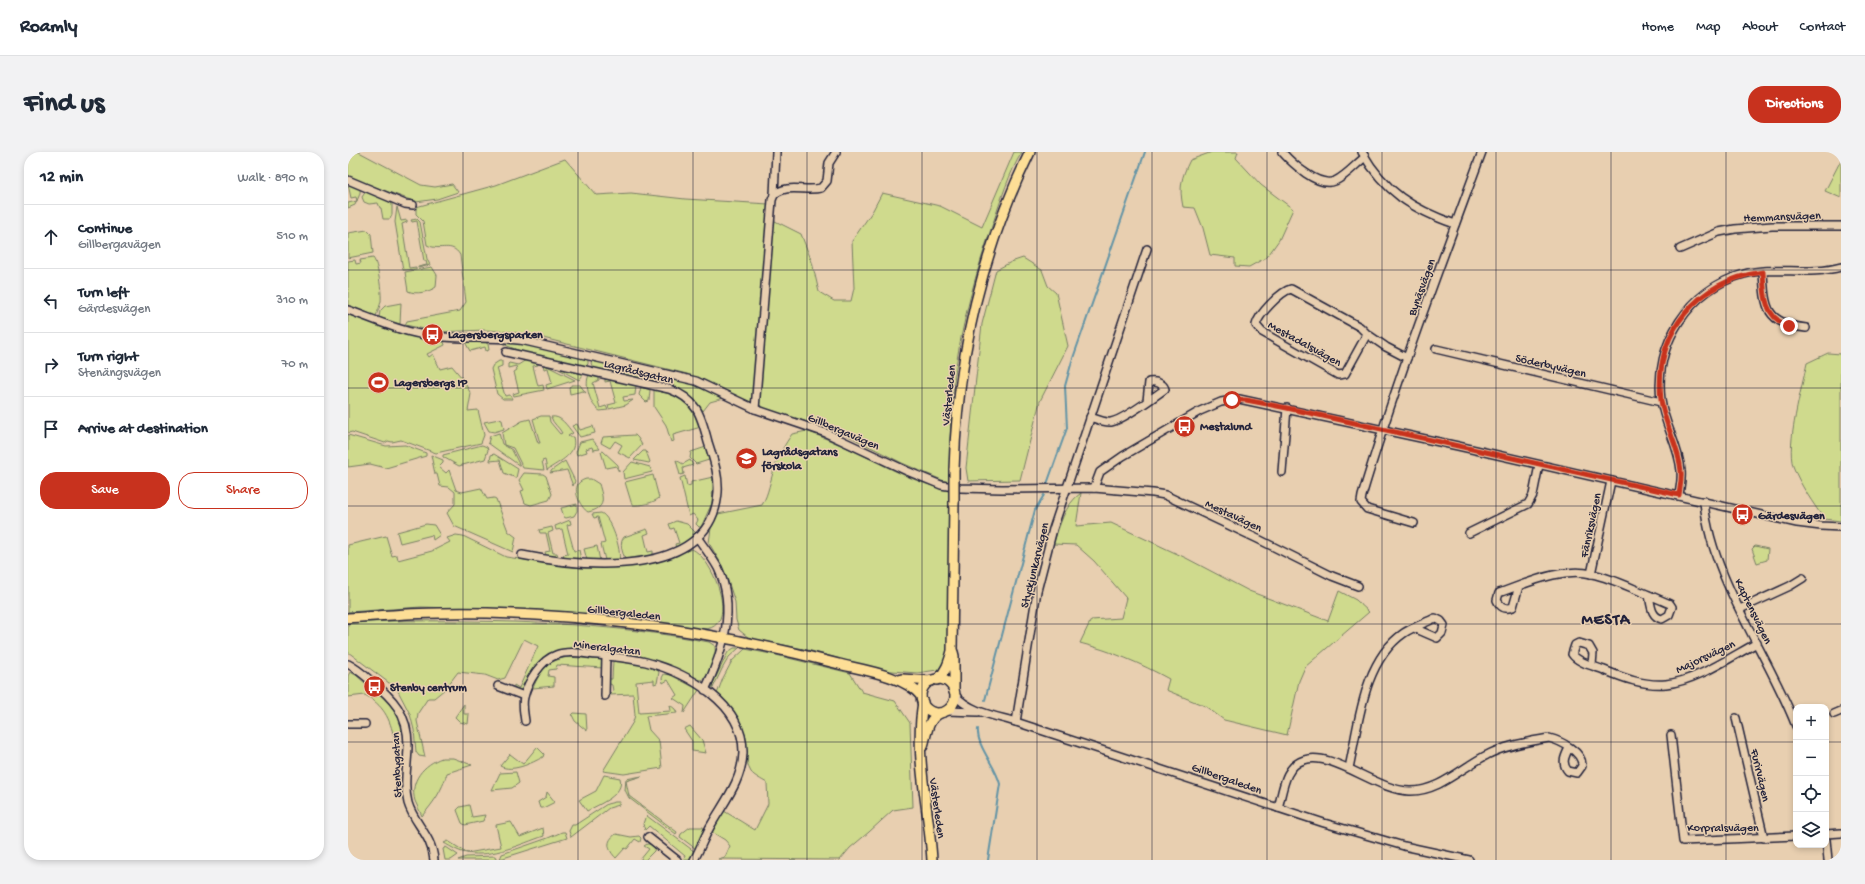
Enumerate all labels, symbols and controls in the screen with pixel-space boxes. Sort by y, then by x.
text: Roamly [20,16,77,39]
text: Home [1642,19,1674,36]
text: Map [1696,19,1720,36]
text: About [1742,19,1778,36]
text: Contact [1800,19,1845,36]
button: Directions [1748,86,1841,123]
text: Find us [24,88,104,121]
text: 12 min [40,168,83,188]
text: Walk · 890 m [238,171,308,186]
street label: Hemmansvägen [1743,210,1821,226]
text: Continue [78,220,132,238]
icon: ahead [40,226,62,248]
text: 510 m [276,229,308,244]
text: Gillbergavägen [78,238,161,253]
street label: Bynäsvägen [1406,257,1440,319]
text: Turn left [78,284,129,302]
icon: left [40,290,62,312]
text: 310 m [276,293,308,308]
text: Gärdesvägen [78,302,150,317]
route end [1780,317,1798,335]
street label: Mestadalsvägen [1265,319,1344,371]
bus stop icon: Lagersbergsparken [420,321,446,347]
place label: Lagersbergsparken [448,329,543,343]
text: Turn right [78,348,138,366]
street label: Söderbyvägen [1514,352,1588,382]
icon: right [40,354,62,376]
text: 70 m [282,357,308,372]
street label: Lagrådsgatan [602,358,675,388]
street label: Västerleden [940,364,960,427]
text: Stenängsvägen [78,366,161,381]
sports icon: Lagersbergs IP [365,369,391,395]
place label: Lagersbergs IP [394,377,467,391]
route start [1223,391,1241,409]
street label: Gillbergavägen [805,411,881,454]
bus stop icon: Mestalund [1171,413,1197,439]
icon: arrive [40,418,62,440]
text: Arrive at destination [78,420,208,438]
place label: Mestalund [1200,421,1253,435]
school or university icon: Lagrådsgatans förskola [734,445,760,471]
place label: Lagrådsgatans förskola [761,446,838,474]
button: Save [40,472,170,509]
button: Share [178,472,308,509]
street label: Fänriksvägen [1578,491,1606,560]
street label: Mestavägen [1202,498,1264,536]
bus stop icon: Gärdesvägen [1730,502,1756,528]
place label: Gärdesvägen [1758,510,1825,524]
street label: Styckjunkarvägen [1019,521,1053,610]
street label: Kaptensvägen [1730,577,1774,647]
street label: Gillbergaleden [587,603,661,625]
district label: MESTA [1581,612,1631,631]
street label: Mineralgatan [573,638,641,660]
street label: Majorsvägen [1674,638,1738,678]
bus stop icon: Stenby centrum [361,674,387,700]
place label: Stenby centrum [390,682,467,696]
map controls [1793,704,1829,848]
button: + [1793,704,1829,740]
street label: Stenbygatan [390,732,406,798]
button: − [1793,740,1829,776]
street label: Furirvägen [1746,747,1772,803]
street label: Gillbergaleden [1189,761,1264,799]
street label: Västerleden [925,776,947,840]
button: locate [1793,776,1829,812]
button: layers [1793,812,1829,848]
street label: Korpralsvägen [1687,822,1759,836]

